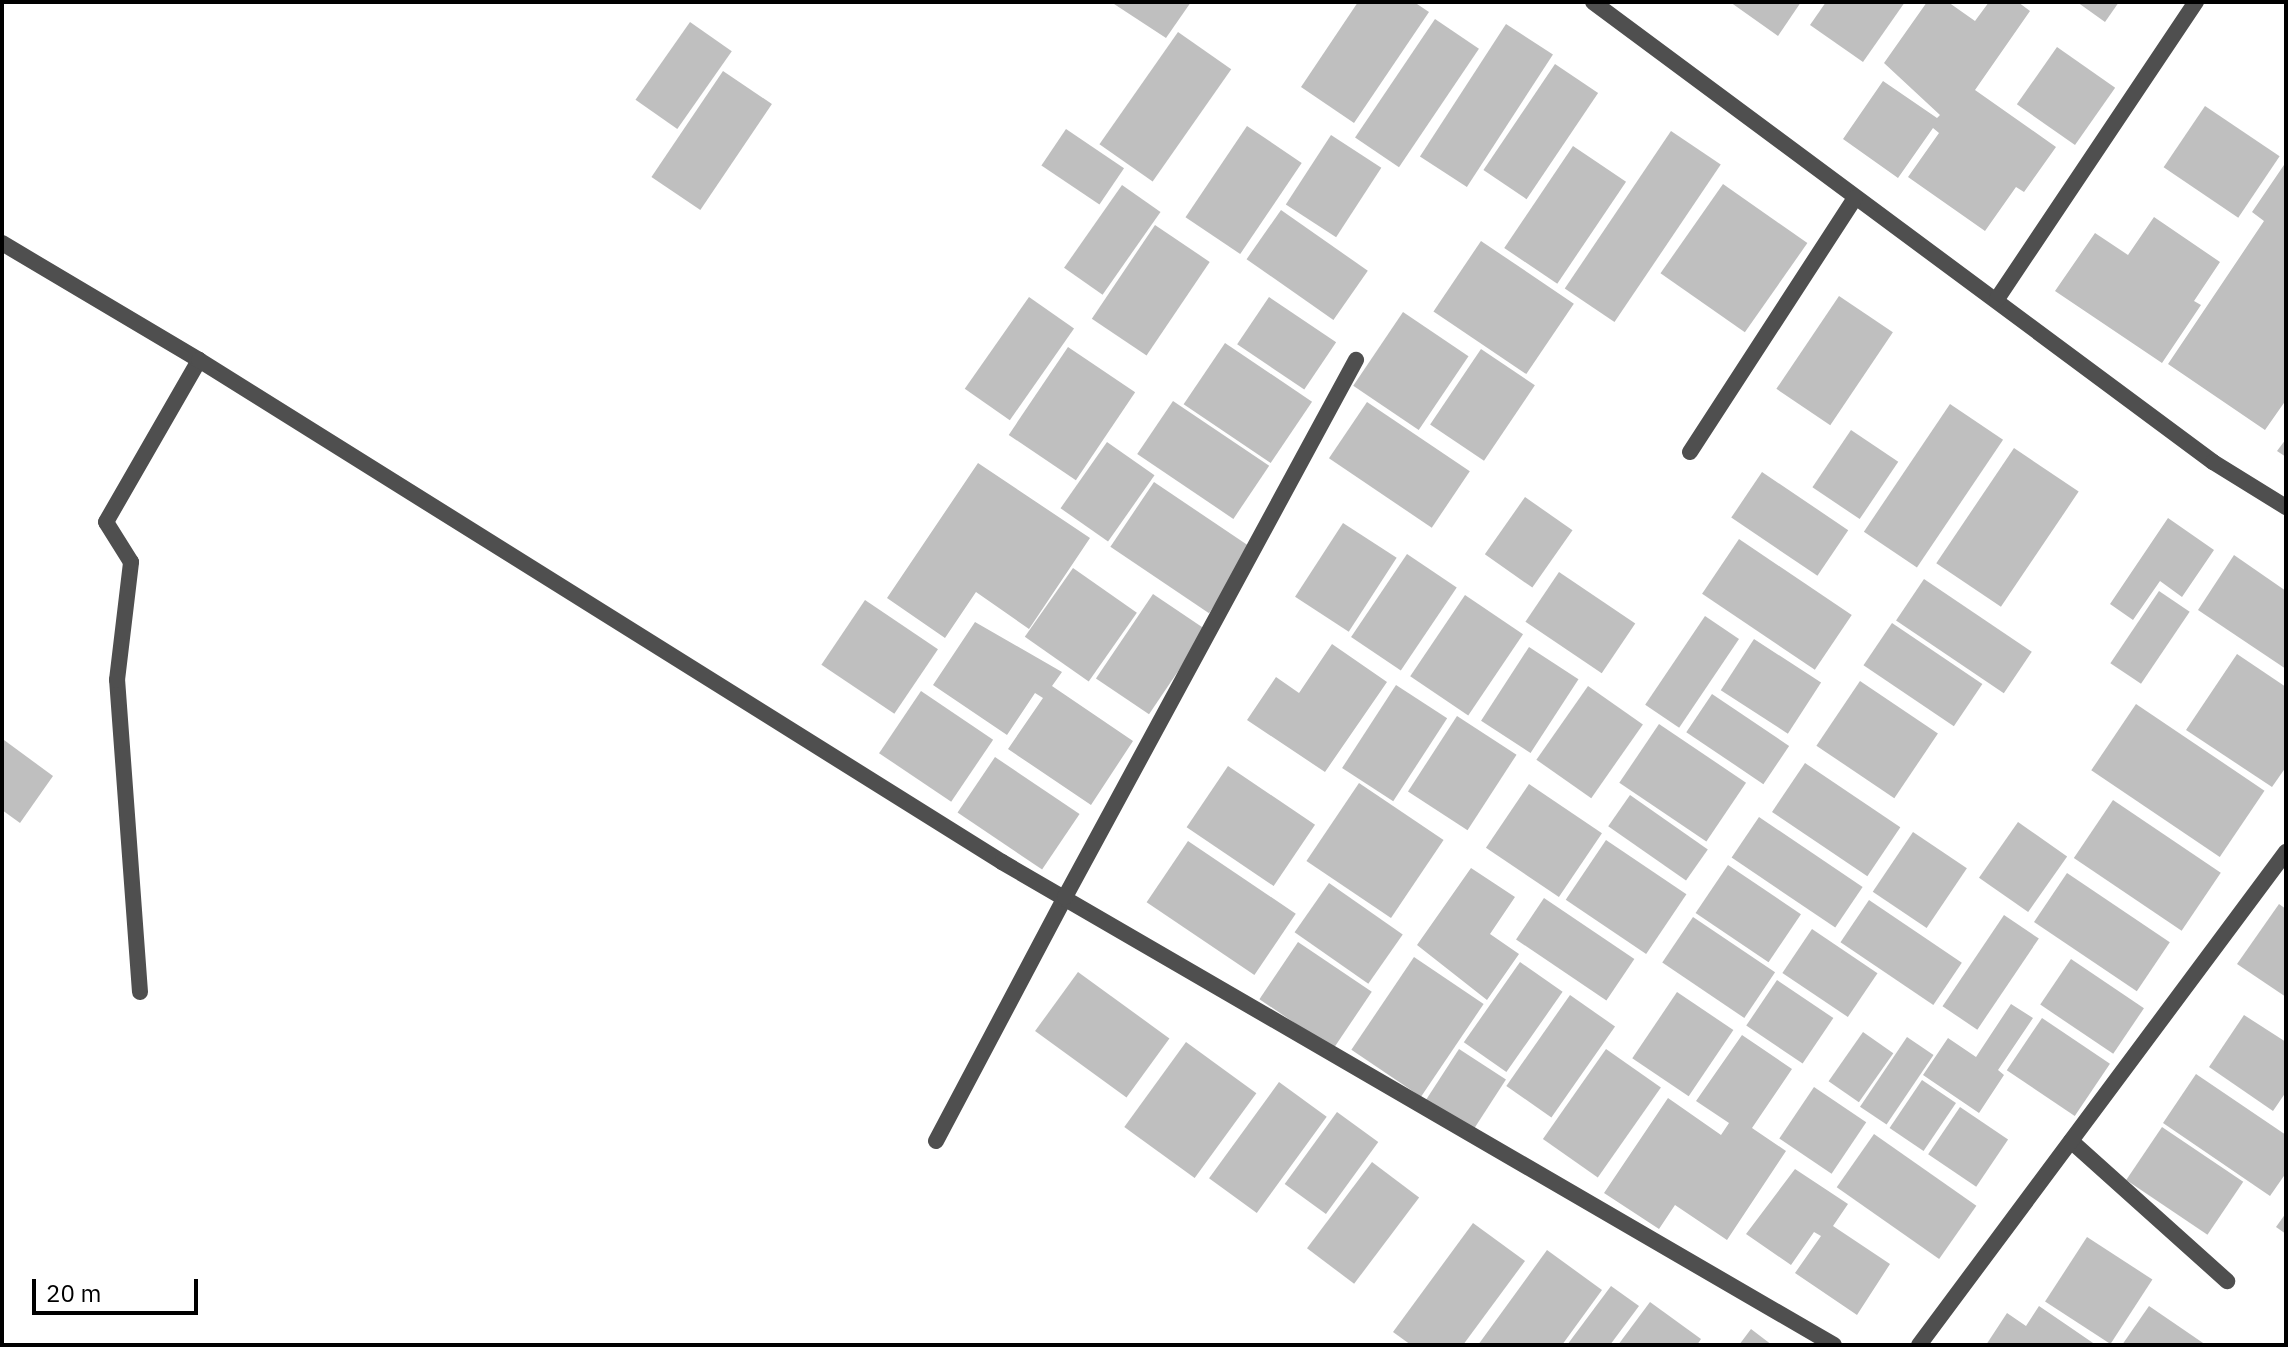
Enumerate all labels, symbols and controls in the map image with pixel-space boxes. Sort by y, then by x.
scale bar [36,1263,202,1313]
text: 20 m [46,1277,101,1309]

